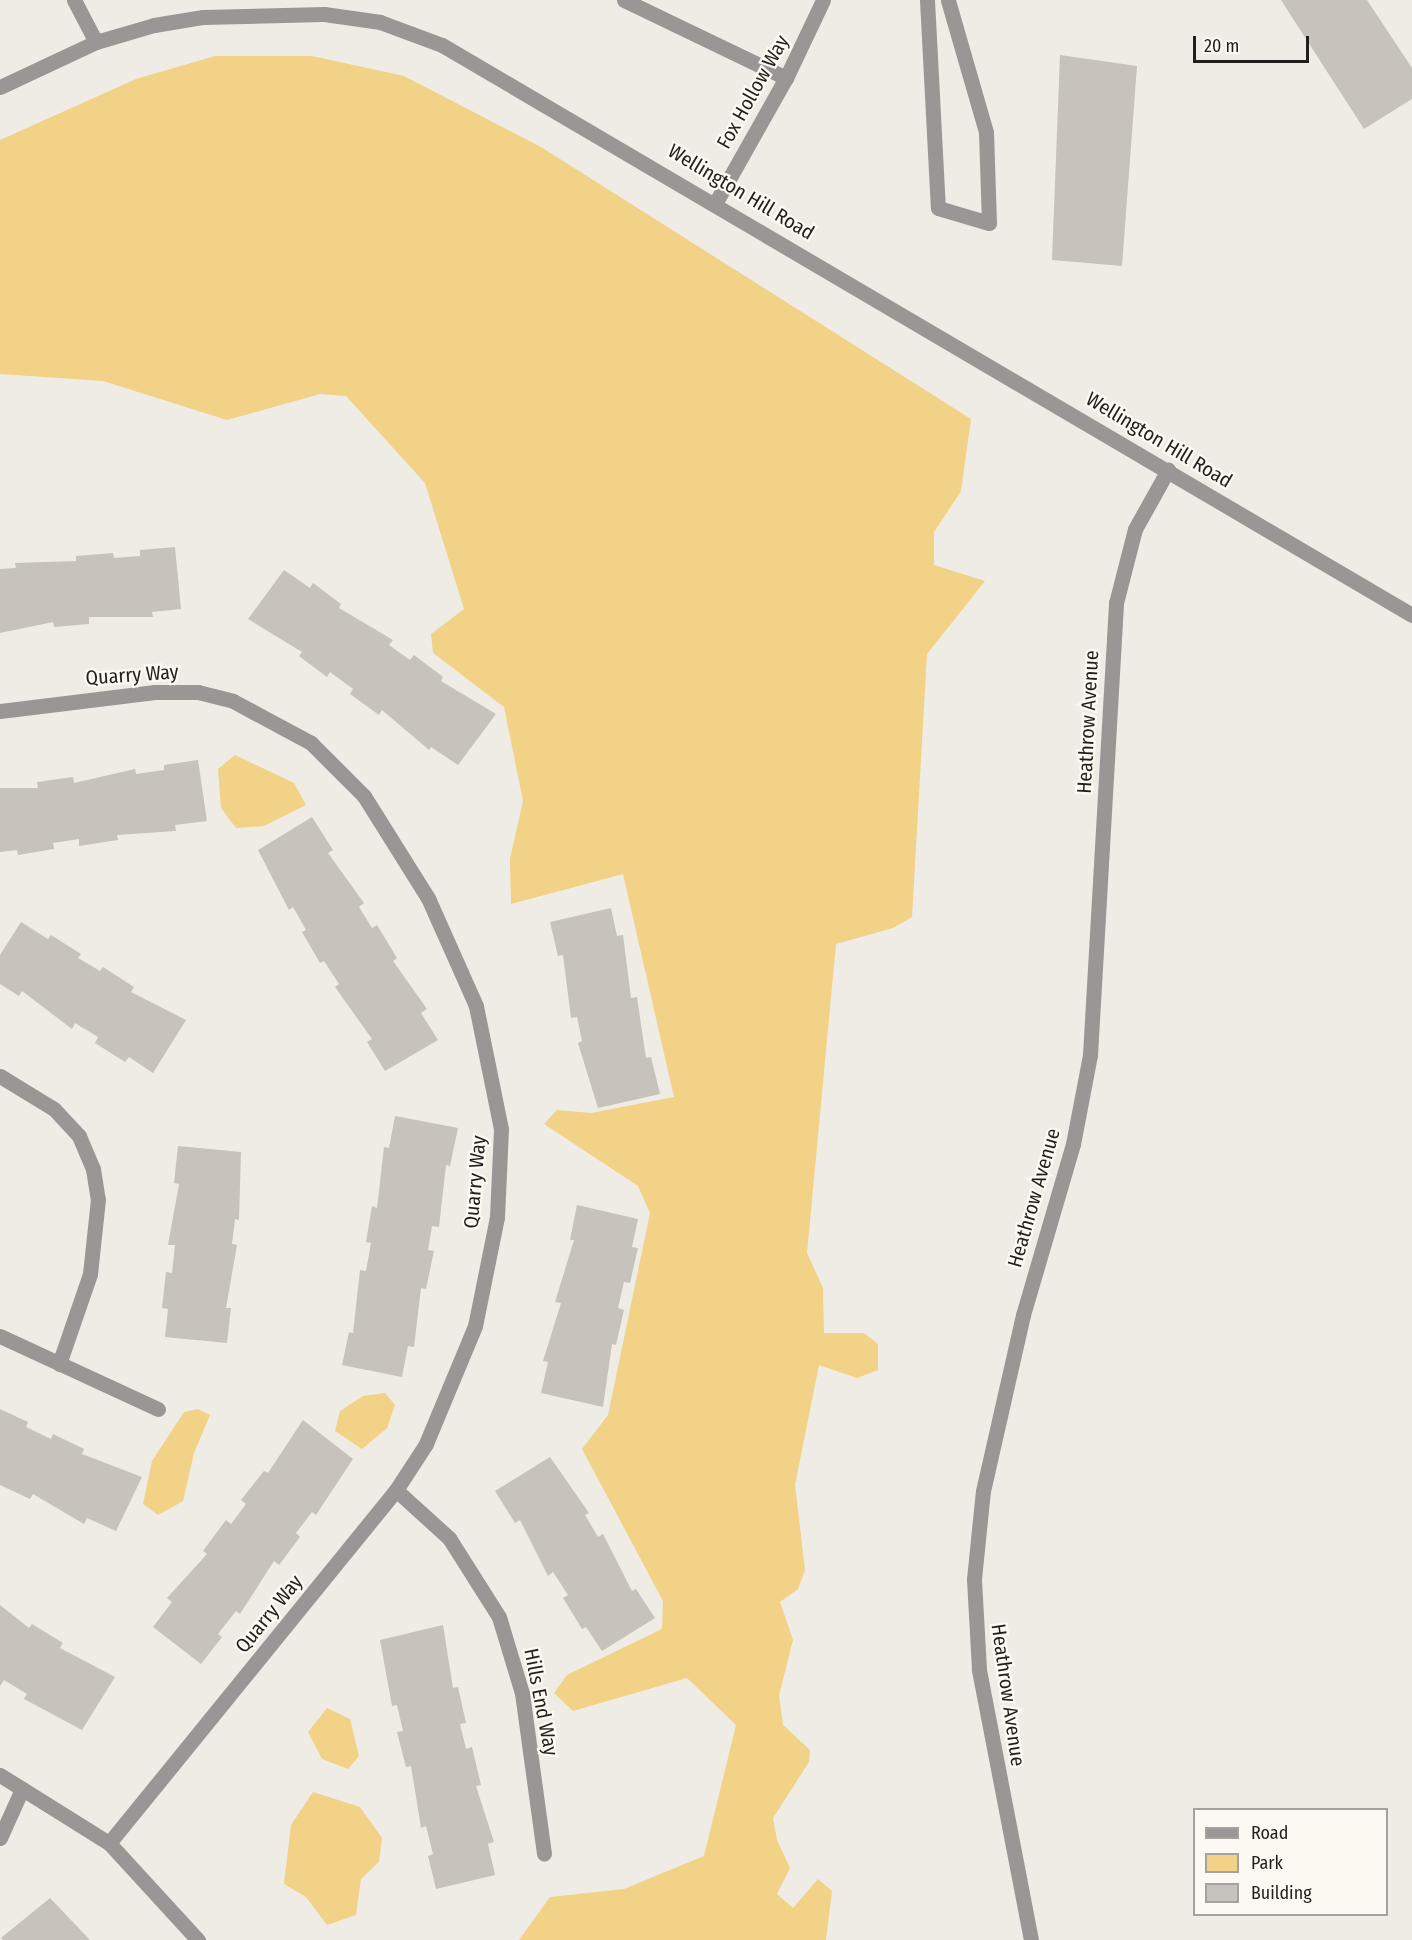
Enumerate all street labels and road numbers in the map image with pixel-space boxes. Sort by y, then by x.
street label: Fox Hollow Way [712,31,794,153]
street label: Wellington Hill Road [664,139,818,245]
street label: Wellington Hill Road [1082,387,1236,493]
street label: Heathrow Avenue [1072,650,1104,794]
street label: Quarry Way [85,660,179,690]
street label: Heathrow Avenue [1003,1126,1065,1270]
street label: Quarry Way [459,1135,491,1229]
street label: Quarry Way [230,1570,308,1658]
street label: Heathrow Avenue [986,1622,1030,1768]
street label: Hills End Way [519,1646,563,1758]

